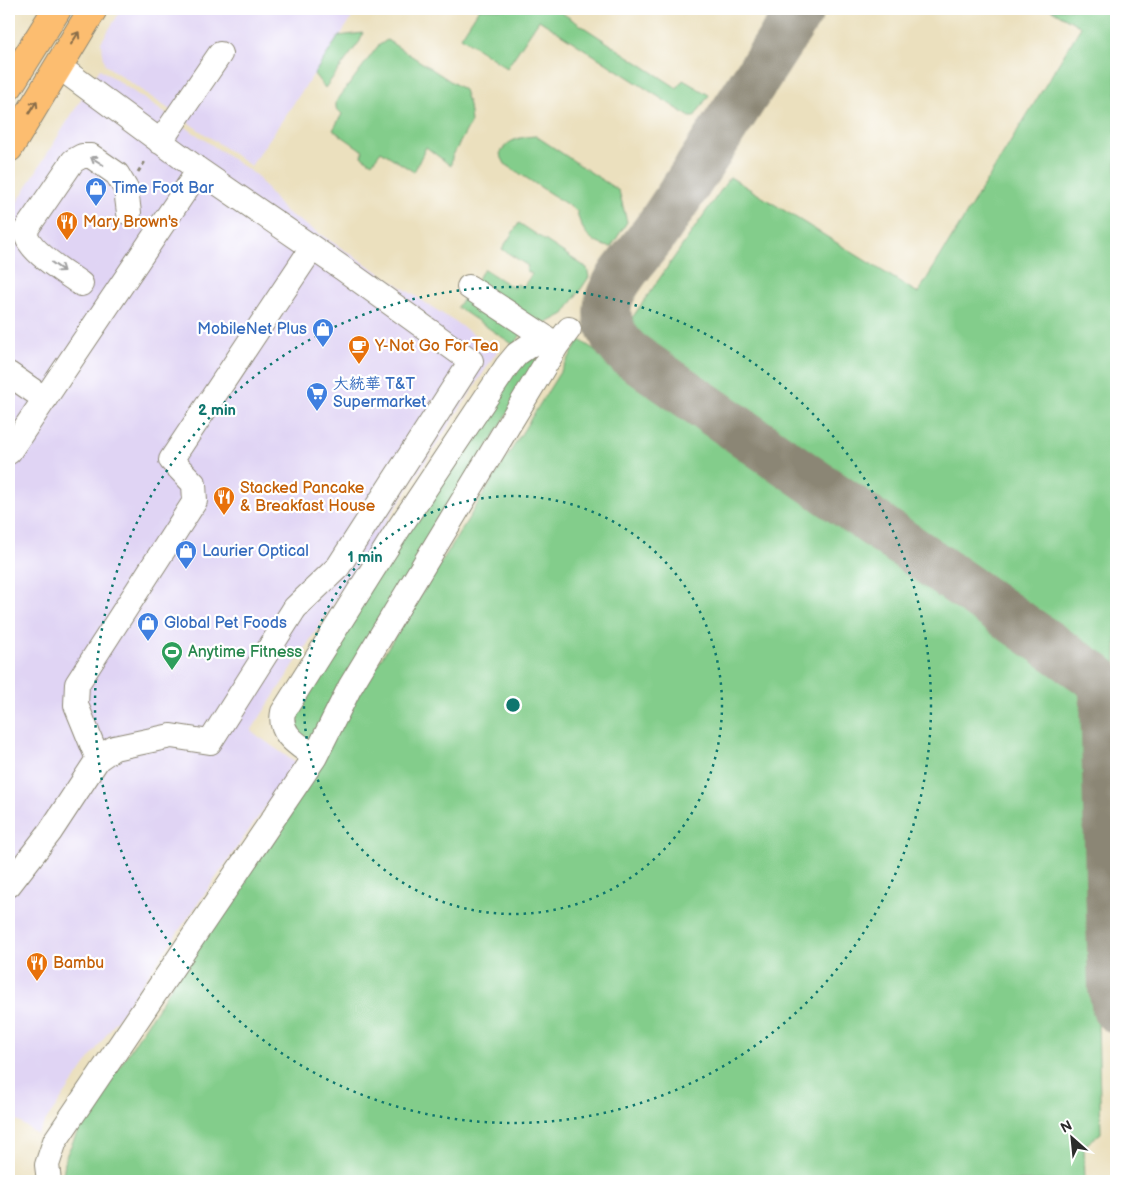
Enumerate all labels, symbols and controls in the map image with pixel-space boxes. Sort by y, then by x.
one-way arrow [71,31,81,45]
one-way arrow [29,101,39,115]
one-way arrow [90,155,104,166]
shop icon: Time Foot Bar [84,176,108,207]
place label: Time Foot Bar [112,179,214,198]
restaurant icon: Mary Brown's [55,210,79,241]
place label: Mary Brown's [83,213,178,232]
one-way arrow [51,262,65,272]
shop icon: MobileNet Plus [311,317,335,348]
place label: MobileNet Plus [197,320,307,339]
cafe icon: Y-Not Go For Tea [347,334,371,365]
place label: Y-Not Go For Tea [374,337,498,356]
place label: 大統華 T&T Supermarket [333,375,426,412]
supermarket icon: 大統華 T&T Supermarket [305,381,329,412]
text: 2 min [198,401,236,420]
place label: Stacked Pancake & Breakfast House [240,479,376,516]
restaurant icon: Stacked Pancake & Breakfast House [212,485,236,516]
shop icon: Laurier Optical [174,539,198,570]
place label: Laurier Optical [202,542,309,561]
text: 1 min [347,548,383,567]
shop icon: Global Pet Foods [136,611,160,642]
place label: Global Pet Foods [164,614,287,633]
sports icon: Anytime Fitness [160,640,184,671]
place label: Anytime Fitness [188,643,302,662]
centre of rings [504,696,522,714]
restaurant icon: Bambu [25,951,49,982]
place label: Bambu [53,954,104,973]
north arrow [1048,1112,1098,1162]
text: N [1058,1117,1075,1137]

